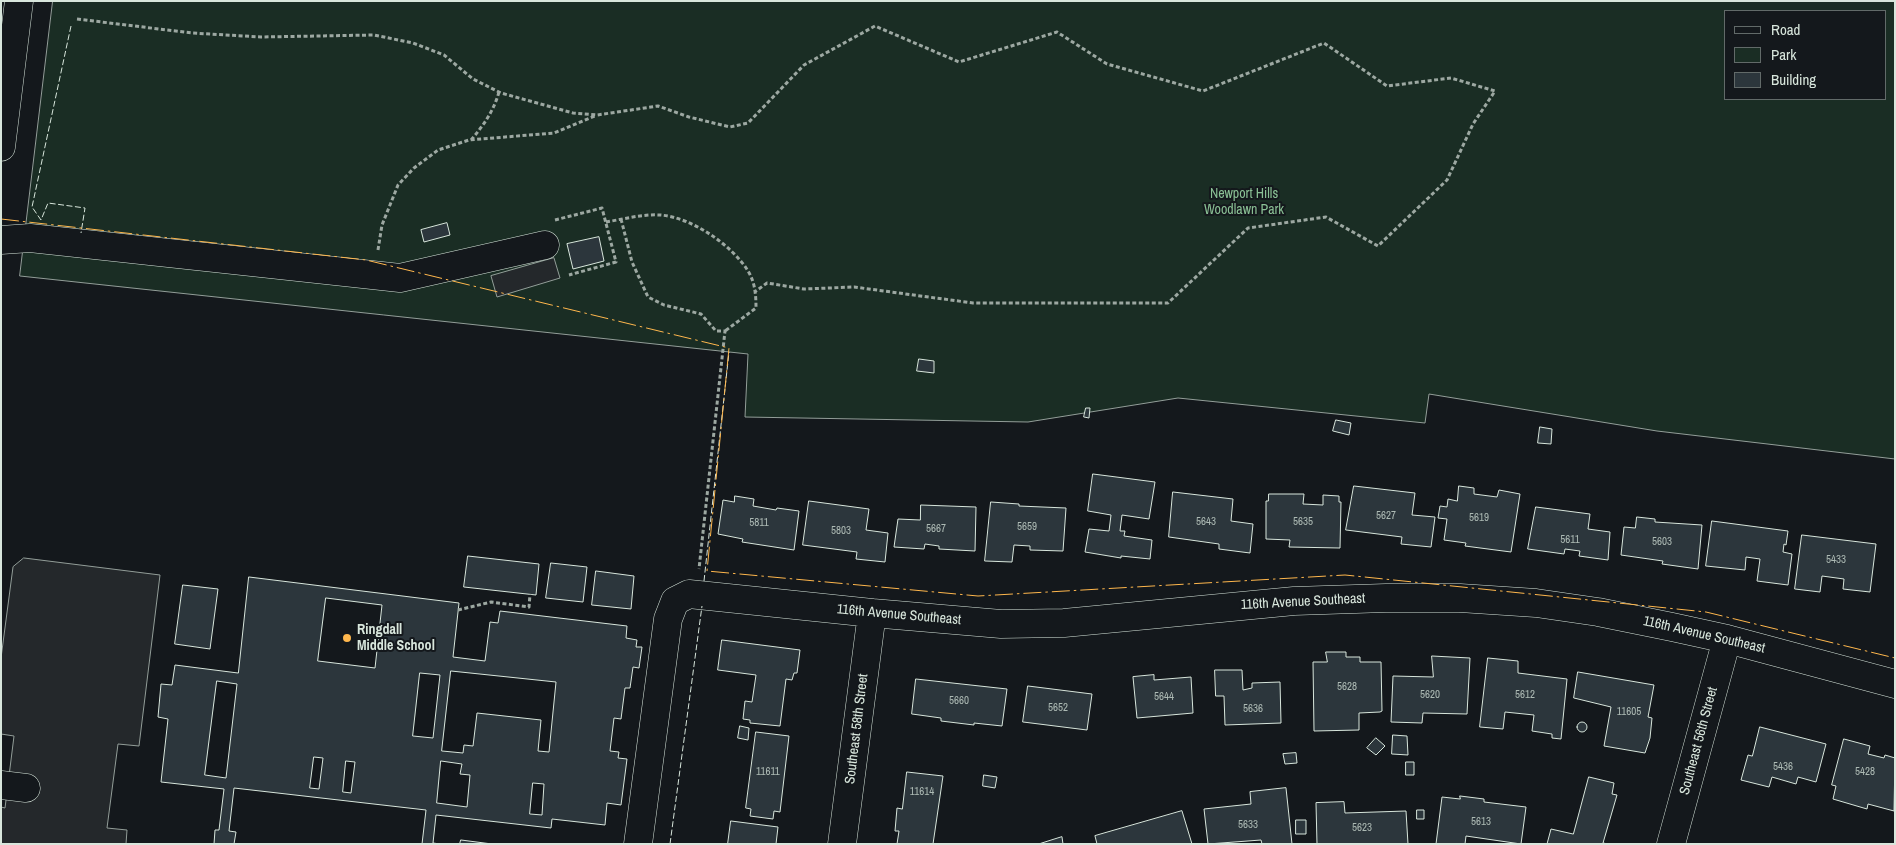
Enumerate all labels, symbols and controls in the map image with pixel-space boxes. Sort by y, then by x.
legend [1724,10,1886,100]
text: Road [1771,19,1800,40]
text: Park [1771,44,1796,65]
text: Building [1771,69,1816,90]
park label: Newport Hills Woodlawn Park [1204,186,1284,218]
house number: 5627 [1376,509,1396,523]
house number: 5619 [1469,511,1489,525]
house number: 5643 [1196,515,1216,529]
house number: 5635 [1293,515,1313,529]
house number: 5811 [749,516,769,530]
house number: 5659 [1017,520,1037,534]
house number: 5667 [926,522,946,536]
house number: 5803 [831,524,851,538]
house number: 5611 [1560,533,1580,547]
house number: 5603 [1652,535,1672,549]
house number: 5433 [1826,553,1846,567]
street label: 116th Avenue Southeast [1240,590,1366,614]
street label: 116th Avenue Southeast [836,601,962,629]
street label: 116th Avenue Southeast [1641,613,1767,657]
place label: Ringdall Middle School [357,622,435,654]
marker: Ringdall Middle School [341,632,353,644]
street label: Southeast 58th Street [842,673,872,785]
house number: 5628 [1337,680,1357,694]
street label: Southeast 56th Street [1677,685,1721,797]
house number: 5620 [1420,688,1440,702]
house number: 5612 [1515,688,1535,702]
house number: 5644 [1154,690,1174,704]
house number: 5660 [949,694,969,708]
house number: 5652 [1048,701,1068,715]
house number: 5636 [1243,702,1263,716]
house number: 11605 [1617,705,1641,719]
house number: 5436 [1773,760,1793,774]
house number: 11611 [756,765,780,779]
house number: 5428 [1855,765,1875,779]
house number: 11614 [910,785,934,799]
house number: 5613 [1471,815,1491,829]
house number: 5633 [1238,818,1258,832]
house number: 5623 [1352,821,1372,835]

